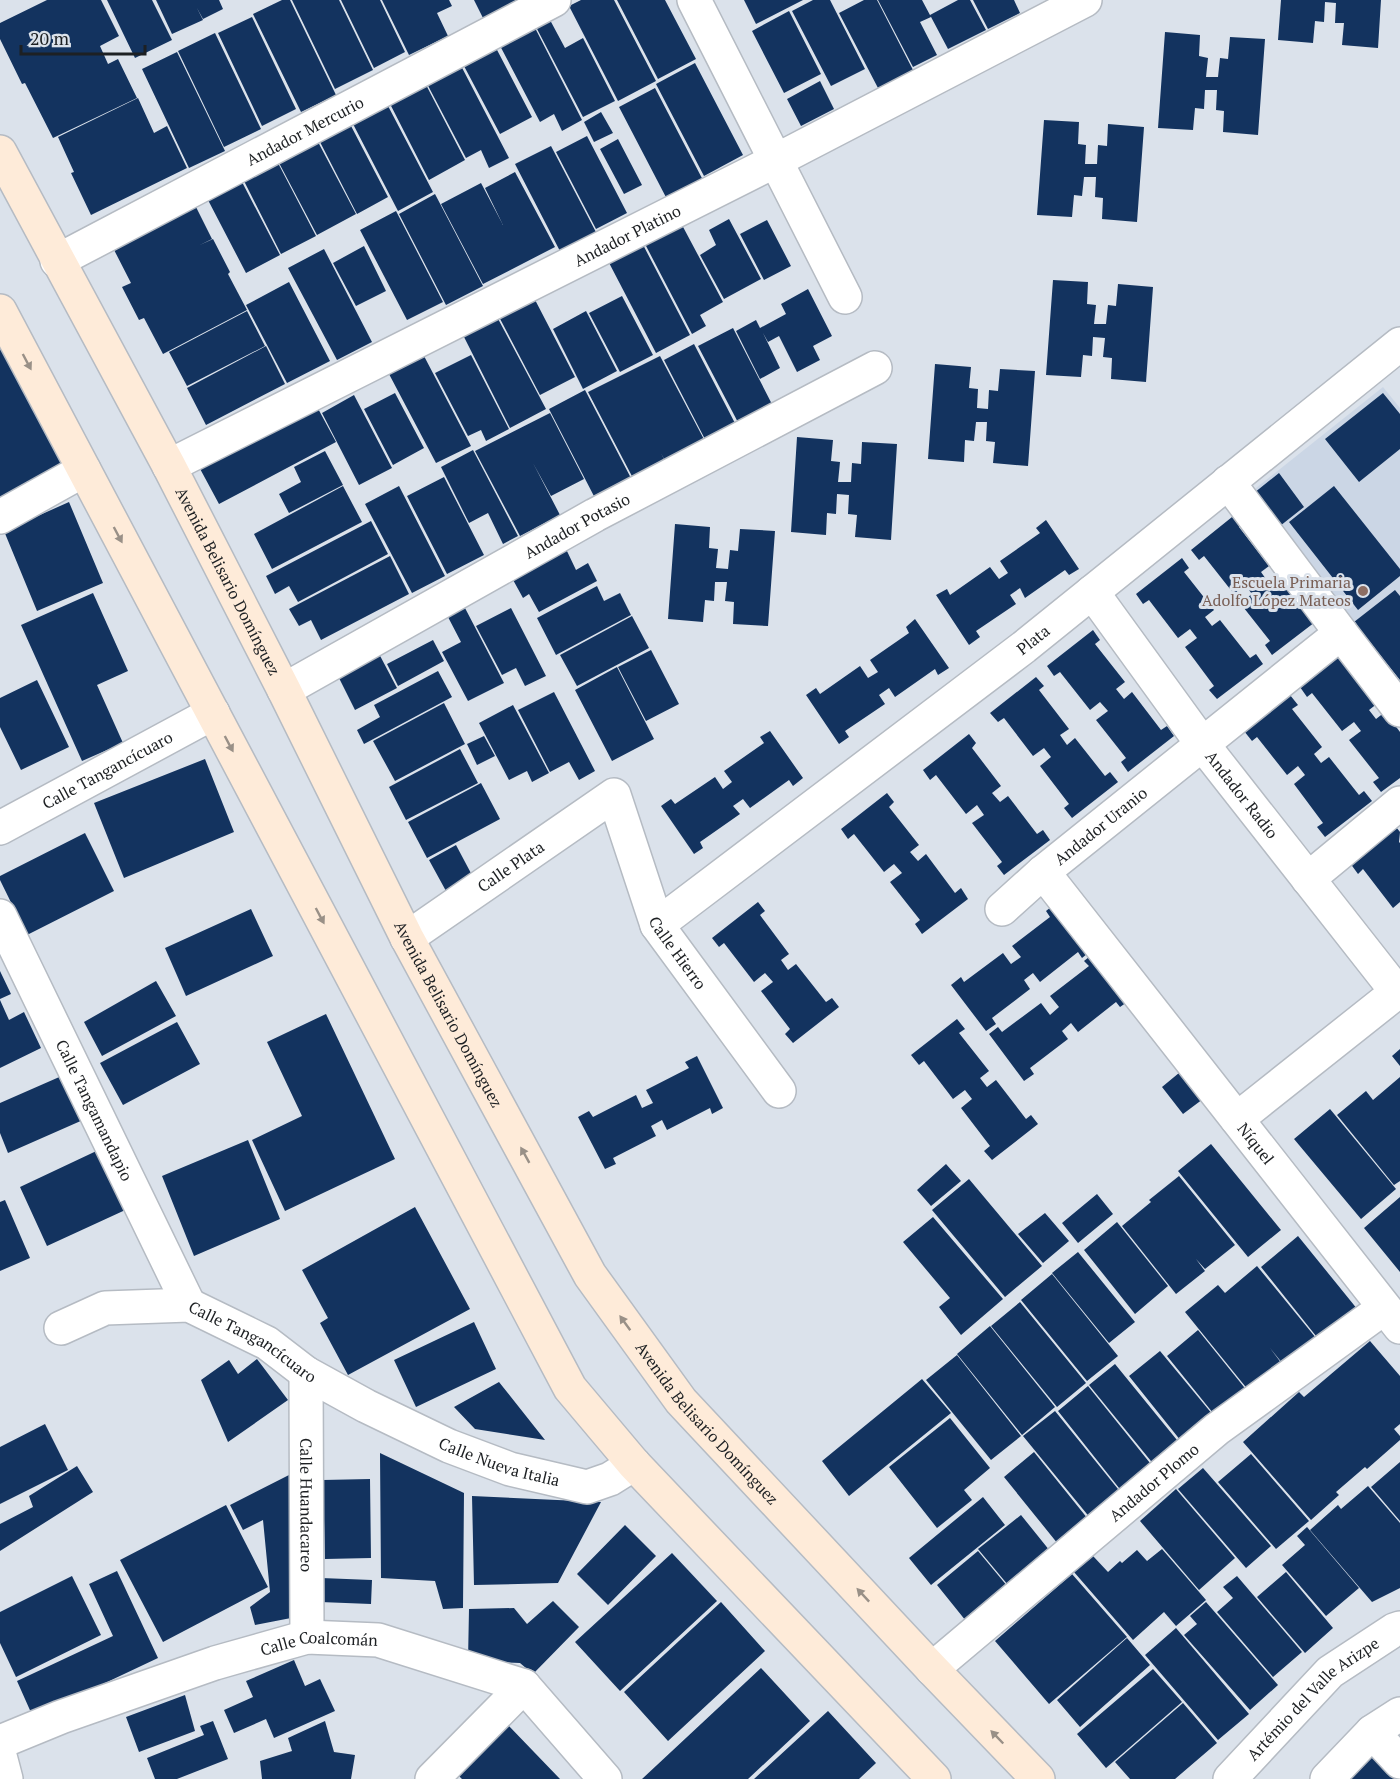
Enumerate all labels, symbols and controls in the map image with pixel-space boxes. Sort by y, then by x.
scale bar [21,18,146,56]
text: 20 m [30,26,70,50]
street label: Andador Mercurio [242,91,368,171]
street label: Andador Platino [570,199,684,271]
one-way arrow [22,354,32,371]
street label: Avenida Belisario Domínguez [171,483,286,679]
street label: Andador Potasio [520,488,634,564]
one-way arrow [113,526,123,543]
place label: Escuela Primaria Adolfo López Mateos [1202,571,1351,611]
marker: Escuela Primaria Adolfo López Mateos [1356,584,1370,598]
street label: Plata [1012,620,1054,660]
street label: Calle Tangancícuaro [38,726,177,814]
one-way arrow [224,736,234,753]
street label: Andador Radio [1200,746,1283,843]
street label: Andador Uranio [1049,782,1152,870]
street label: Calle Plata [473,836,548,897]
one-way arrow [316,908,325,925]
street label: Calle Hierro [644,914,712,994]
street label: Avenida Belisario Domínguez [389,917,508,1111]
street label: Calle Tangamandapio [51,1036,138,1185]
street label: Níquel [1233,1118,1279,1169]
one-way arrow [520,1147,530,1164]
street label: Calle Tangancícuaro [185,1296,320,1388]
one-way arrow [619,1315,631,1331]
street label: Avenida Belisario Domínguez [631,1337,784,1509]
street label: Calle Nueva Italia [435,1432,562,1491]
street label: Calle Huandacareo [295,1438,318,1572]
street label: Andador Plomo [1104,1438,1204,1526]
one-way arrow [856,1588,870,1603]
street label: Calle Coalcomán [258,1626,379,1661]
street label: Artémio del Valle Arizpe [1242,1632,1383,1765]
one-way arrow [991,1730,1005,1744]

